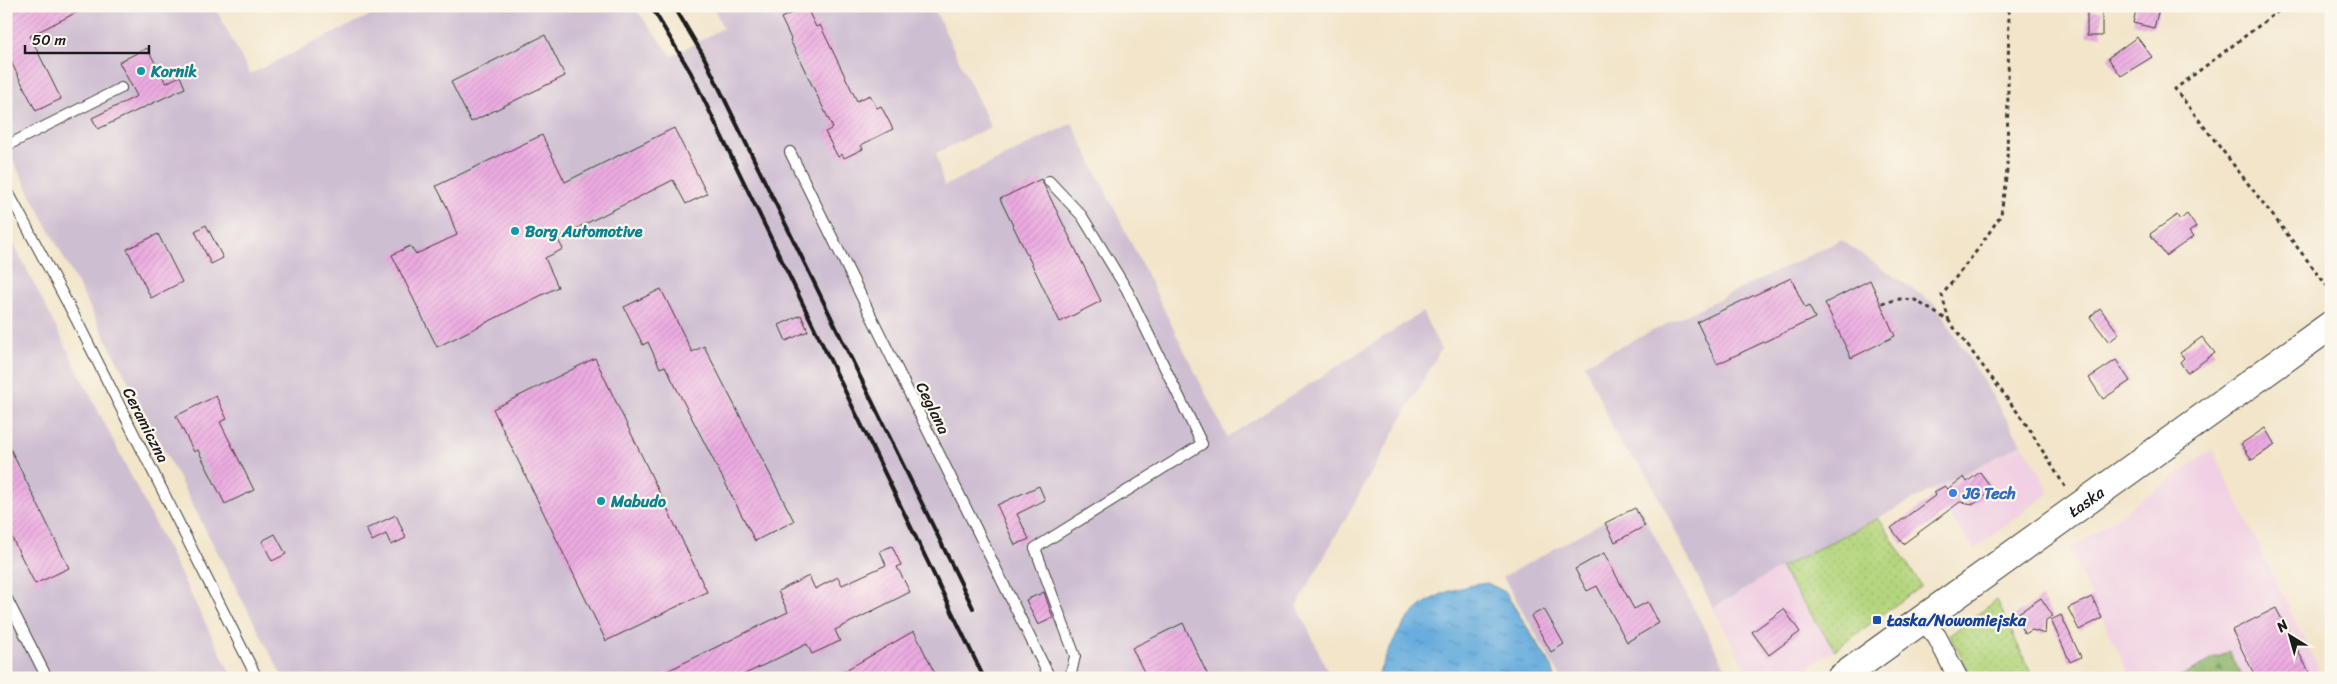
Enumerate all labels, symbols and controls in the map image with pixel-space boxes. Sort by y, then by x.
scale bar [25,22,149,54]
text: 50 m [32,27,67,53]
place label: Kornik [150,57,197,86]
marker: Kornik [135,65,147,77]
place label: Borg Automotive [525,217,643,246]
marker: Borg Automotive [509,225,521,237]
street label: Ceglana [908,377,958,439]
street label: Ceramiczna [115,382,177,468]
street label: Łaska [2062,478,2111,525]
place label: JG Tech [1962,479,2016,508]
place label: Mabudo [610,487,666,516]
marker: JG Tech [1947,487,1959,499]
marker: Mabudo [595,495,607,507]
place label: Łaska/Nowomiejska [1886,606,2027,635]
north arrow [2264,612,2314,662]
text: N [2270,613,2294,640]
marker: Łaska/Nowomiejska [1871,614,1883,626]

